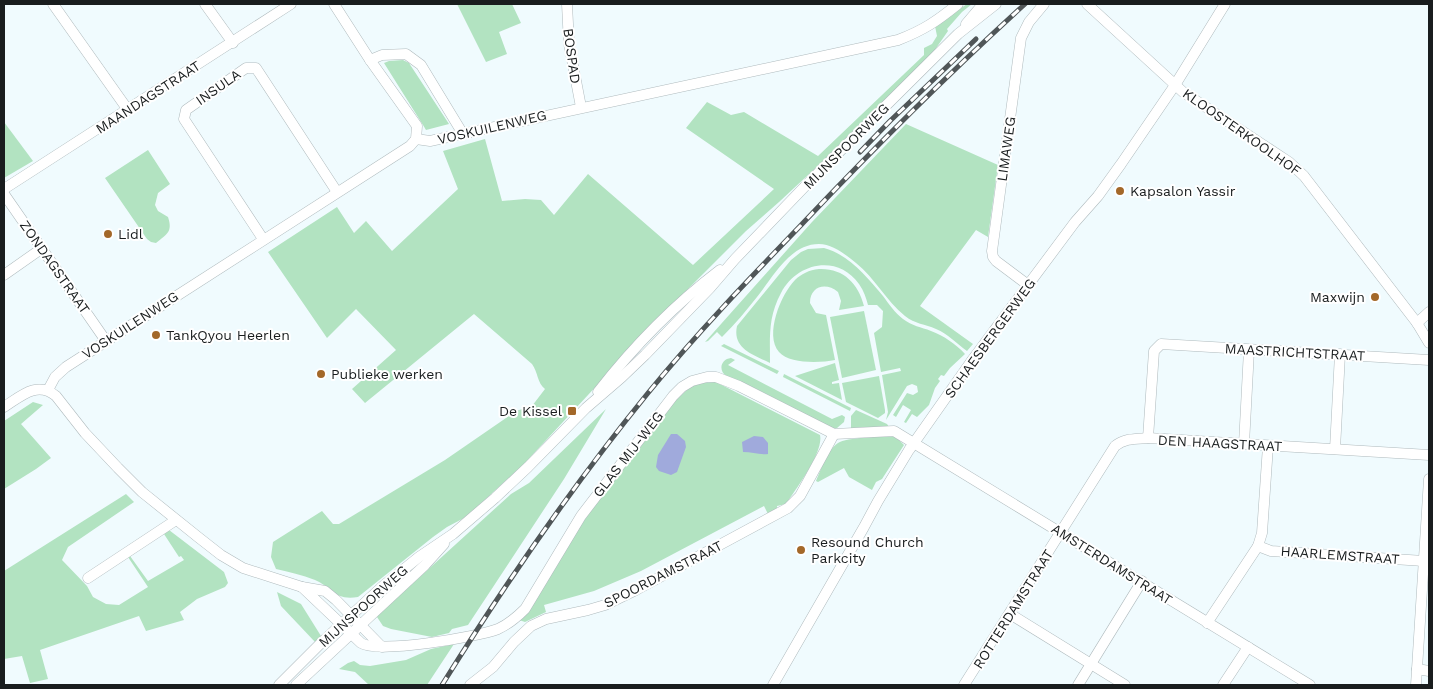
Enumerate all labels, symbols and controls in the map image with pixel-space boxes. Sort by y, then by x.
street label: BOSPAD [560,27,584,85]
street label: MAANDAGSTRAAT [93,57,204,137]
street label: INSULA [193,66,243,108]
street label: KLOOSTERKOOLHOF [1180,85,1304,179]
street label: MIJNSPOORWEG [800,100,892,192]
street label: VOSKUILENWEG [436,107,548,147]
street label: LIMAWEG [994,115,1018,183]
place label: Kapsalon Yassir [1130,183,1236,199]
marker: Kapsalon Yassir [1114,185,1126,197]
street label: ZONDAGSTRAAT [17,217,93,317]
place label: Lidl [118,226,144,242]
marker: Lidl [102,228,114,240]
street label: SCHAESBERGERWEG [941,275,1039,401]
street label: VOSKUILENWEG [79,288,181,362]
place label: Maxwijn [1310,289,1365,305]
marker: Maxwijn [1369,291,1381,303]
place label: TankQyou Heerlen [166,327,290,343]
marker: TankQyou Heerlen [150,329,162,341]
street label: MAASTRICHTSTRAAT [1224,340,1366,364]
place label: Publieke werken [331,366,443,382]
marker: Publieke werken [315,368,327,380]
place label: De Kissel [499,403,563,419]
marker: De Kissel [566,405,578,417]
street label: GLAS MIJ-WEG [590,408,666,500]
street label: DEN HAAGSTRAAT [1157,432,1283,454]
street label: AMSTERDAMSTRAAT [1049,520,1176,608]
place label: Resound Church Parkcity [811,534,924,566]
street label: SPOORDAMSTRAAT [601,537,725,611]
street label: HAARLEMSTRAAT [1280,543,1401,567]
marker: Resound Church Parkcity [795,544,807,556]
street label: ROTTERDAMSTRAAT [970,546,1057,672]
street label: MIJNSPOORWEG [315,562,411,650]

